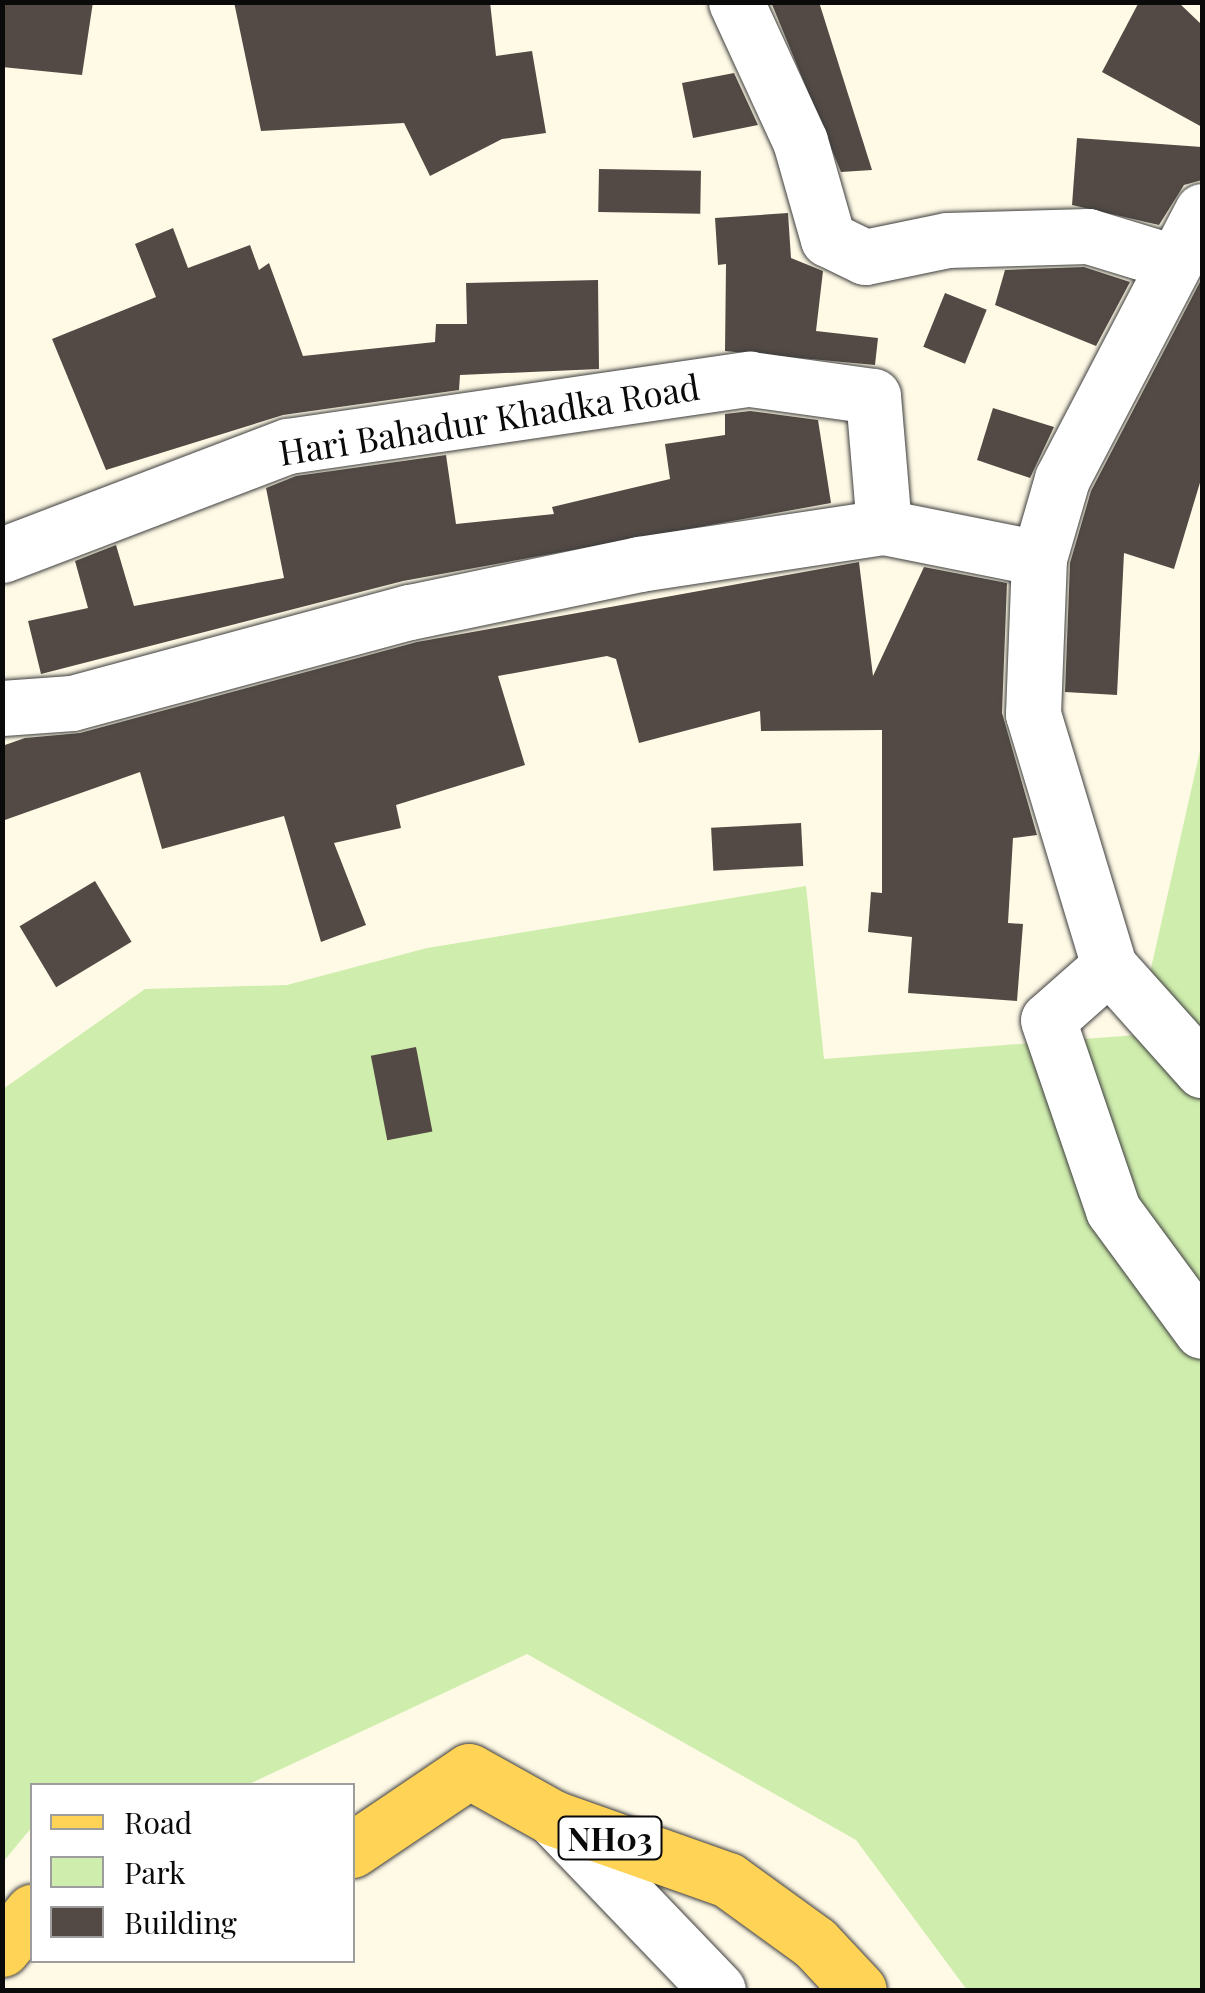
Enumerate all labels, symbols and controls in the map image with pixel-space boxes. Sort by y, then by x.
street label: Hari Bahadur Khadka Road [275,365,703,473]
legend [30,1783,355,1963]
text: Road [124,1802,192,1842]
road number: NH03 [558,1811,662,1865]
text: Park [124,1852,186,1892]
text: Building [124,1902,237,1942]

